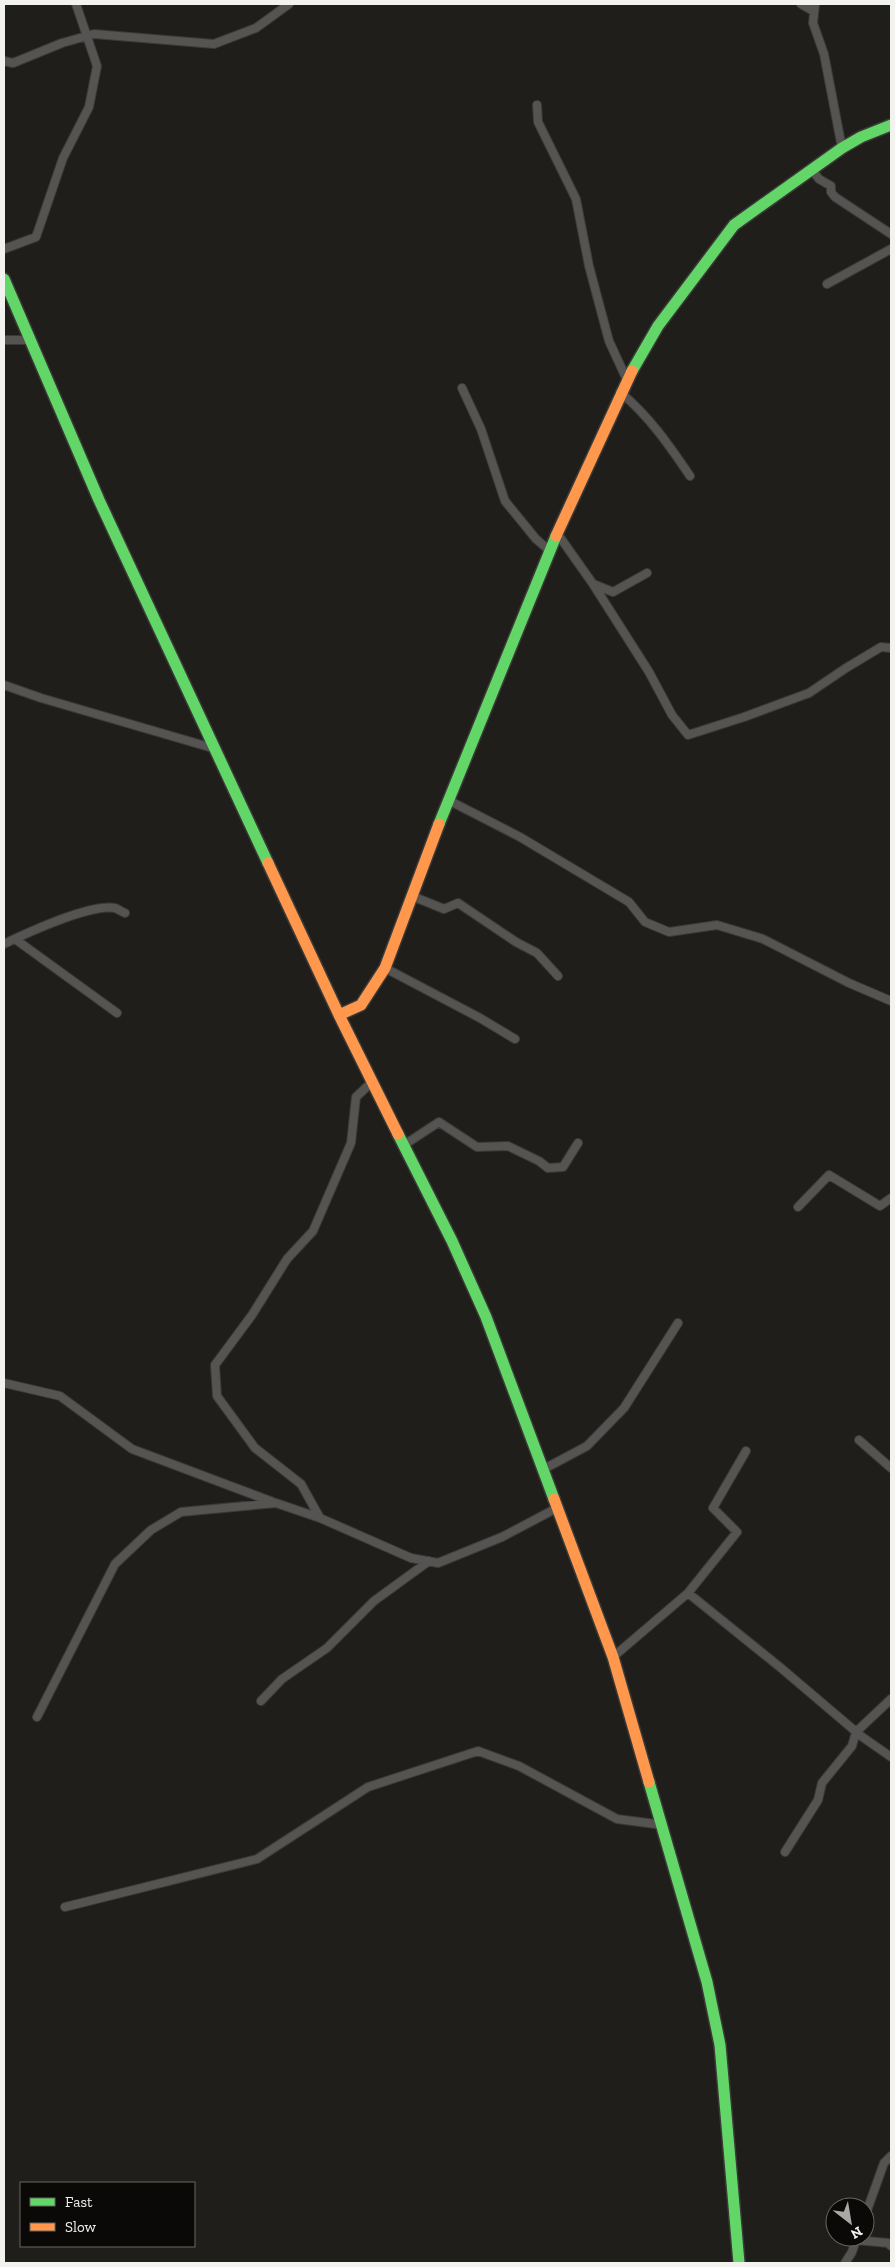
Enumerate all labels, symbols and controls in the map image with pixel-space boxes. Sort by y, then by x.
legend [20,2182,195,2247]
text: Fast [65,2193,93,2211]
north arrow [825,2197,875,2247]
text: Slow [65,2218,97,2236]
text: N [847,2223,865,2243]

